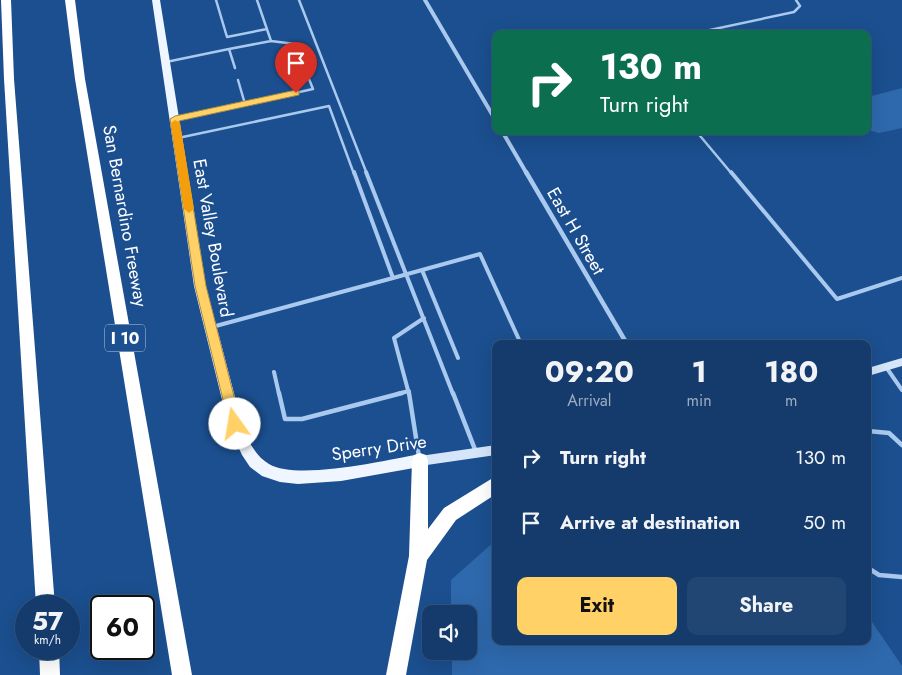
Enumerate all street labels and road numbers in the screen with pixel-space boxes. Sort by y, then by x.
street label: San Bernardino Freeway [96,123,154,309]
street label: East Valley Boulevard [186,157,240,319]
street label: East H Street [541,183,612,280]
road number: I 10 [105,324,145,352]
street label: Sperry Drive [330,428,428,468]

